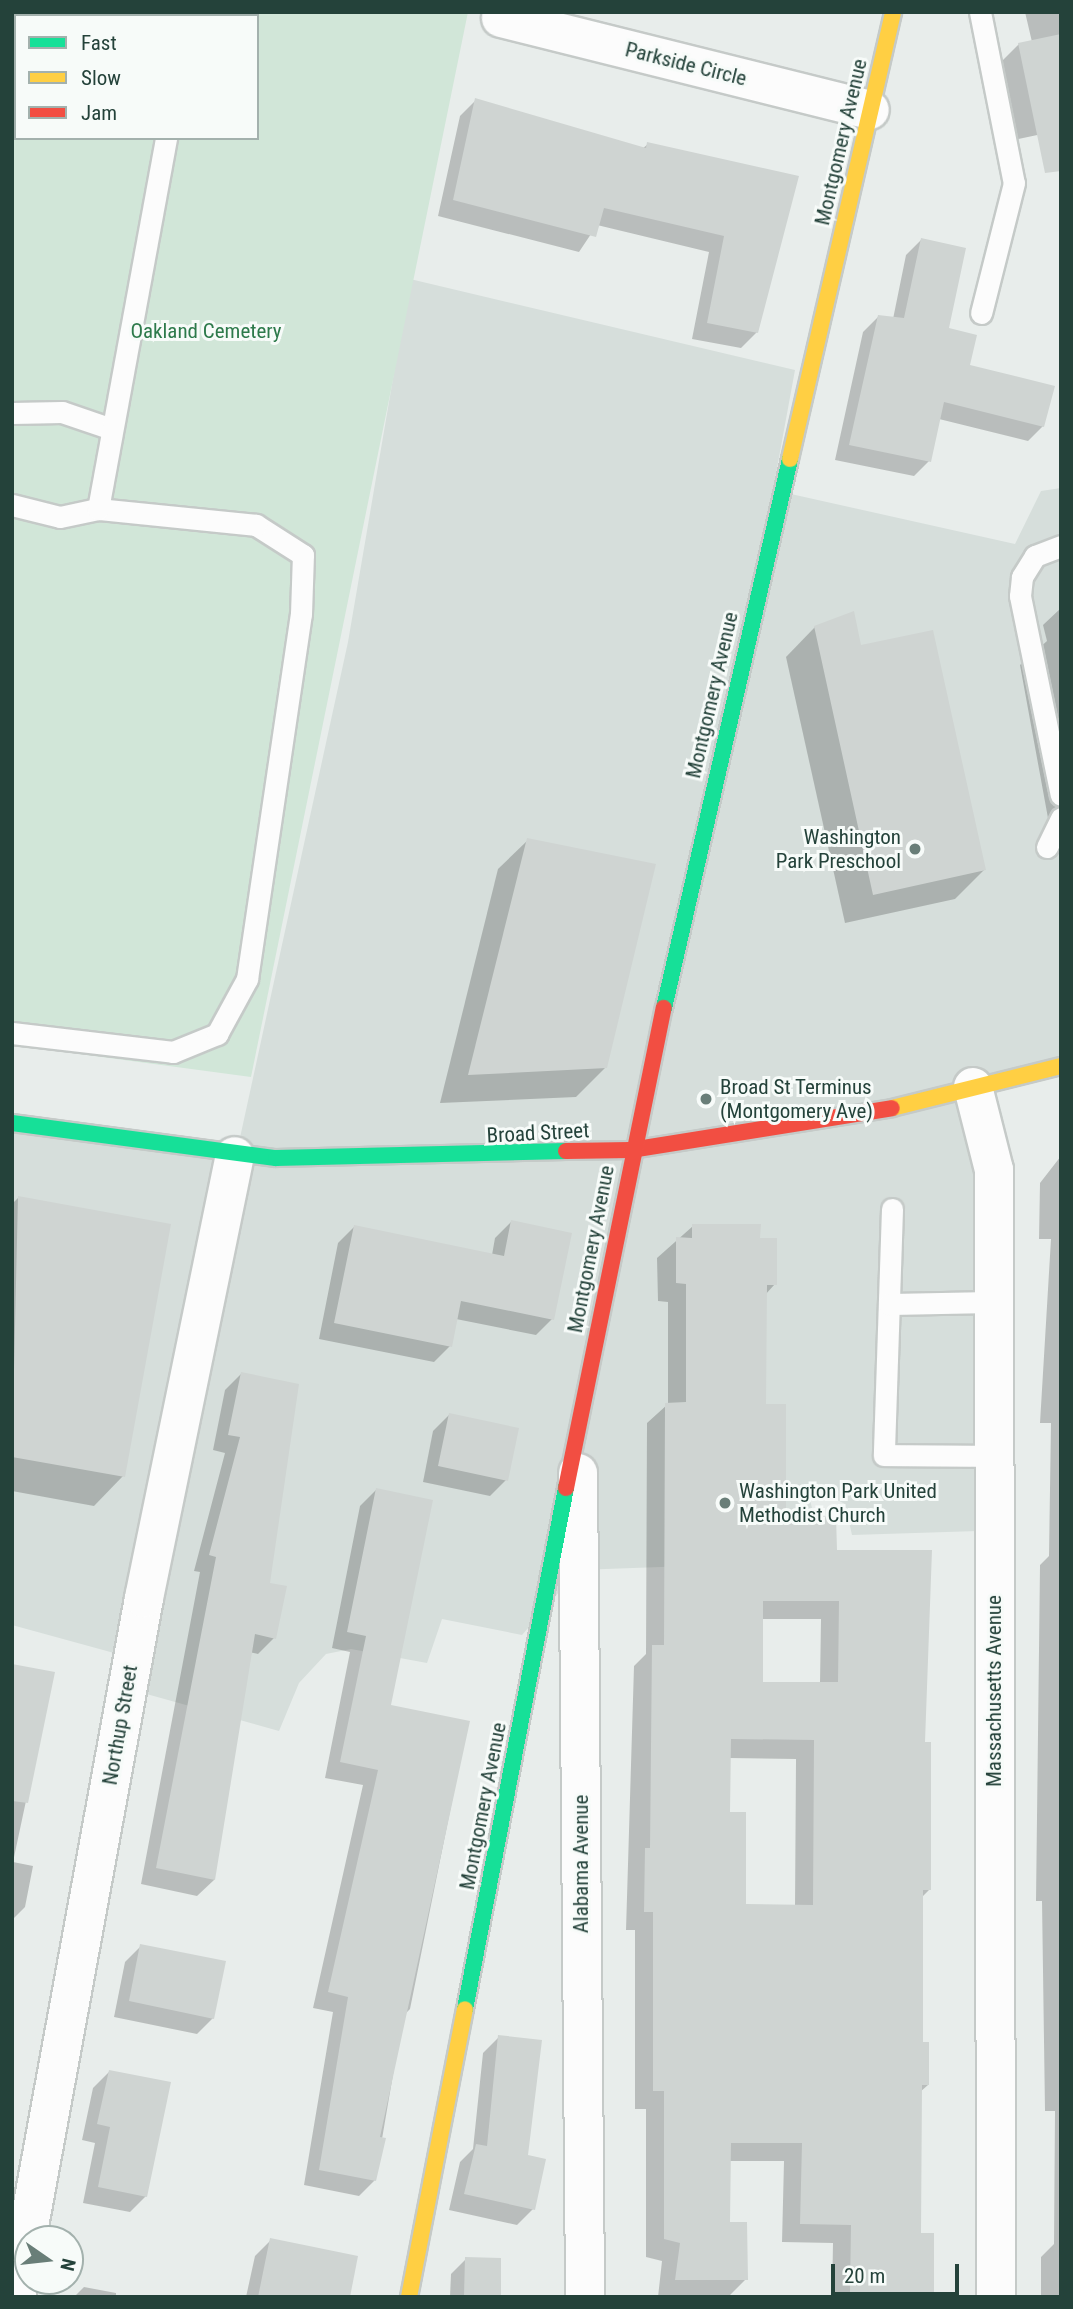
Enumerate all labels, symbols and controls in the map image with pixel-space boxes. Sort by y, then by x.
legend [14,14,259,140]
text: Fast [81,31,117,55]
street label: Parkside Circle [623,37,749,91]
street label: Montgomery Avenue [810,56,872,228]
text: Slow [81,66,121,90]
text: Jam [81,101,117,125]
park label: Oakland Cemetery [130,318,282,344]
street label: Montgomery Avenue [681,609,743,781]
place label: Washington Park Preschool [776,824,901,874]
marker: Washington Park Preschool [907,841,923,857]
place label: Broad St Terminus (Montgomery Ave) [720,1074,873,1124]
marker: Broad St Terminus (Montgomery Ave) [698,1091,714,1107]
street label: Broad Street [486,1118,590,1148]
street label: Montgomery Avenue [562,1163,620,1335]
place label: Washington Park United Methodist Church [739,1478,937,1528]
marker: Washington Park United Methodist Church [717,1495,733,1511]
street label: Massachusetts Avenue [981,1595,1007,1787]
street label: Northup Street [97,1663,143,1787]
street label: Montgomery Avenue [454,1720,512,1892]
street label: Alabama Avenue [568,1795,594,1933]
north arrow [14,2225,84,2295]
scale bar [835,2250,963,2294]
text: N [55,2256,80,2273]
text: 20 m [844,2264,885,2288]

